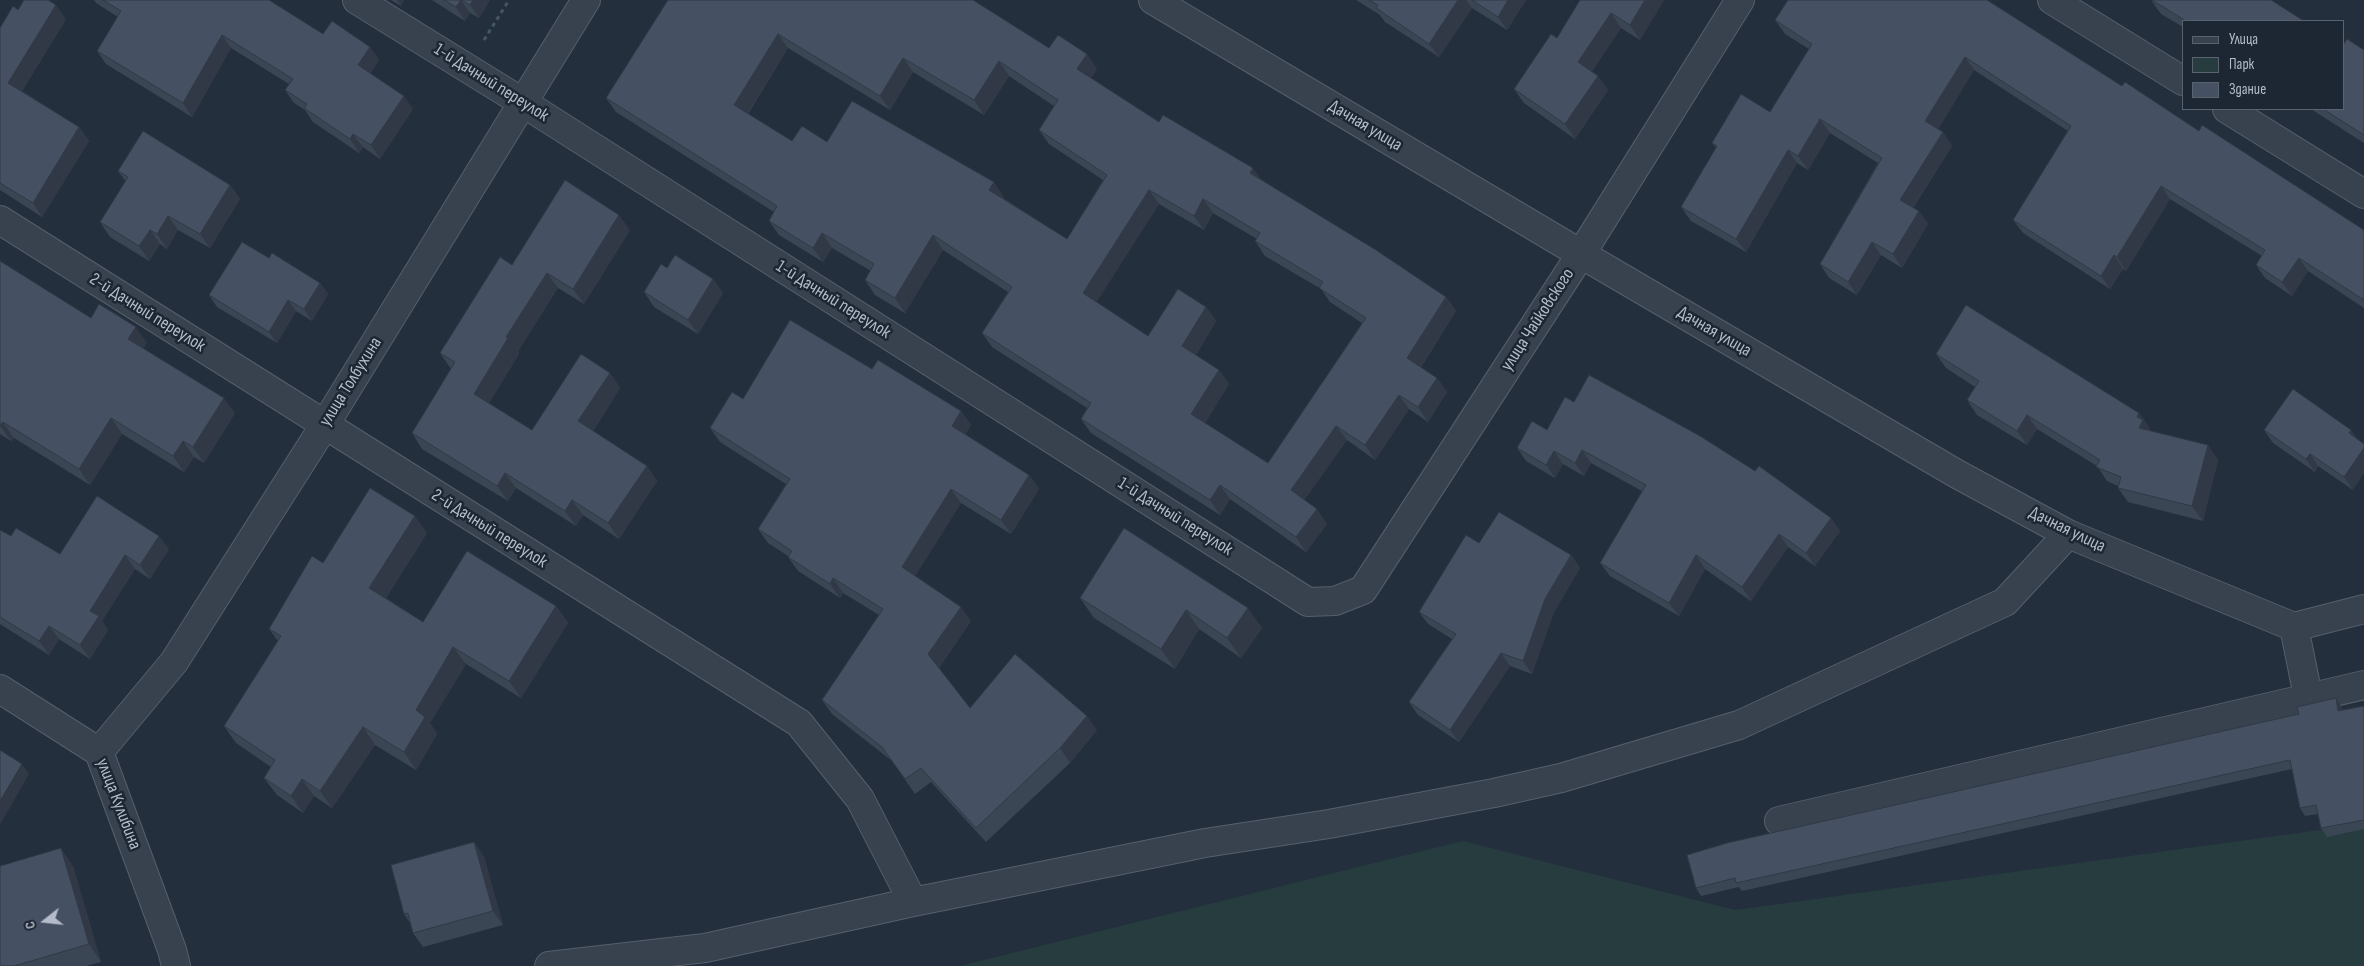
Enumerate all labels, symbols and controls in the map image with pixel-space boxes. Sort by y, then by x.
legend [2182,20,2344,110]
text: Улица [2229,30,2258,49]
street label: 1-й Дачный переулок [430,39,552,127]
text: Парк [2229,55,2254,74]
text: Здание [2229,80,2266,99]
street label: Дачная улица [1324,96,1406,156]
street label: 1-й Дачный переулок [772,256,894,344]
street label: улица Чайковского [1497,265,1579,375]
street label: 2-й Дачный переулок [85,269,209,357]
street label: Дачная улица [1673,302,1755,362]
street label: улица Толбухина [315,333,387,431]
street label: 1-й Дачный переулок [1114,473,1236,561]
street label: 2-й Дачный переулок [427,485,551,573]
street label: Дачная улица [2025,502,2109,558]
street label: улица Кулибина [91,755,145,853]
north arrow [20,896,70,946]
text: С [21,919,39,931]

